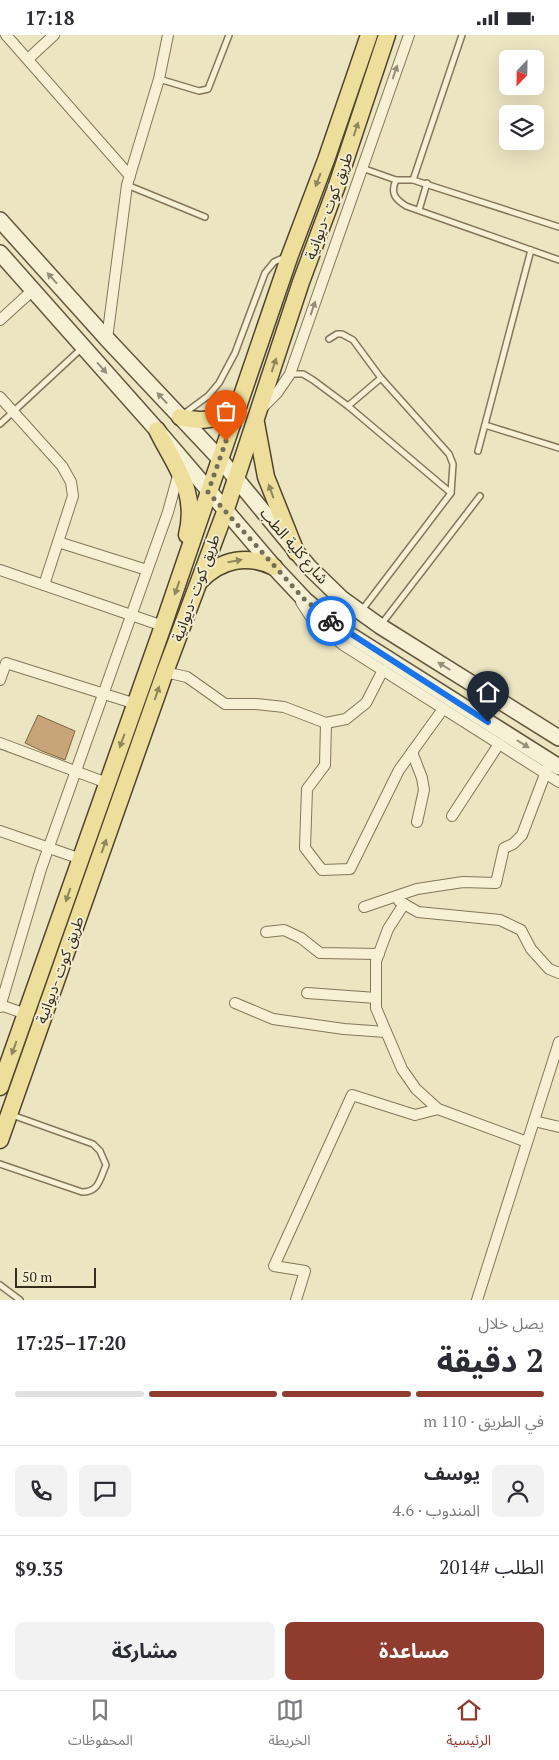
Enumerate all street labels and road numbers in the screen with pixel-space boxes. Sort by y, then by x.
street label: طريق كوت -ديوانية [299,149,358,262]
street label: شارع كلية الطب [254,503,333,590]
street label: طريق كوت -ديوانية [166,531,225,644]
street label: طريق كوت -ديوانية [30,913,89,1026]

